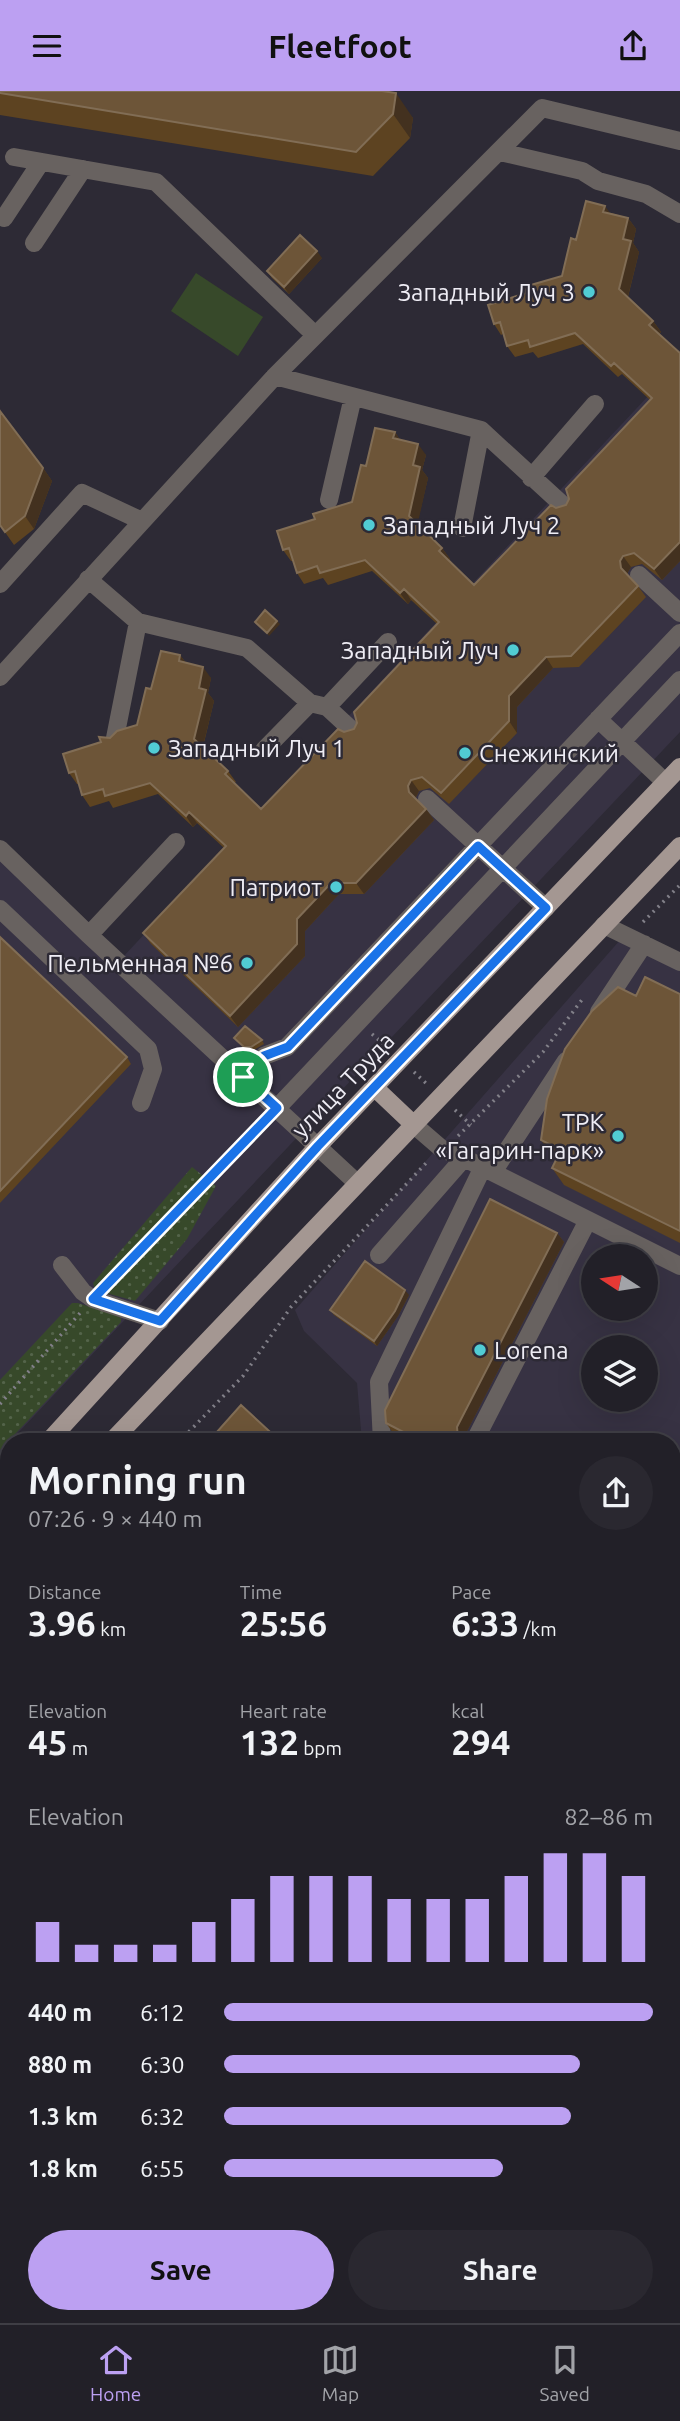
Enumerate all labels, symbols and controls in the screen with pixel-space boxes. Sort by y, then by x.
icon: menu [28,27,66,65]
icon: share [614,27,652,65]
text: Fleetfoot [268,28,412,64]
place label: Западный Луч 3 [398,279,575,306]
marker: Западный Луч 3 [581,284,597,300]
place label: Западный Луч 2 [383,512,560,539]
marker: Западный Луч 2 [361,517,377,533]
place label: Западный Луч [341,637,499,664]
marker: Западный Луч [505,642,521,658]
place label: Западный Луч 1 [168,735,345,762]
marker: Западный Луч 1 [146,740,162,756]
place label: Снежинский [479,740,619,767]
marker: Снежинский [457,745,473,761]
place label: Патриот [230,874,322,901]
marker: Патриот [328,879,344,895]
place label: Пельменная №6 [47,950,233,977]
marker: Пельменная №6 [239,955,255,971]
street label: улица Труда [286,1027,400,1143]
pin [213,1047,273,1107]
icon: arrive [224,1058,262,1096]
place label: ТРК «Гагарин-парк» [436,1109,604,1164]
marker: ТРК «Гагарин-парк» [610,1128,626,1144]
north arrow [581,1244,658,1321]
map controls [581,1244,658,1412]
button: layers [581,1335,658,1412]
place label: Lorena [494,1337,569,1364]
marker: Lorena [472,1342,488,1358]
button: share [579,1456,653,1530]
text: Morning run [28,1459,247,1501]
text: 07:26 · 9 × 440 m [28,1506,202,1531]
text: Distance [28,1581,102,1603]
text: Time [240,1581,282,1603]
text: Pace [451,1581,492,1603]
text: 3.96 [28,1603,96,1643]
text: 25:56 [240,1603,327,1643]
text: 6:33 [451,1603,519,1643]
text: km [96,1618,126,1640]
text: /km [519,1618,557,1640]
text: Elevation [28,1700,107,1722]
text: Heart rate [240,1700,327,1722]
text: kcal [451,1700,484,1722]
text: 45 [28,1722,67,1762]
text: 132 [240,1722,299,1762]
text: 294 [451,1722,511,1762]
text: m [67,1737,88,1759]
text: bpm [299,1737,342,1759]
text: Elevation [28,1804,124,1829]
text: 82–86 m [565,1804,653,1829]
text: 440 m [28,2000,92,2025]
text: 6:12 [140,2000,185,2025]
text: 880 m [28,2052,92,2077]
text: 6:30 [140,2052,185,2077]
text: 1.3 km [28,2104,98,2129]
text: 6:32 [140,2104,185,2129]
text: 1.8 km [28,2156,98,2181]
text: 6:55 [140,2156,185,2181]
button: Save [28,2230,334,2310]
button: Share [348,2230,653,2310]
tab: Home [90,2341,141,2405]
tab: Map [321,2341,359,2405]
tab: Saved [539,2341,590,2405]

